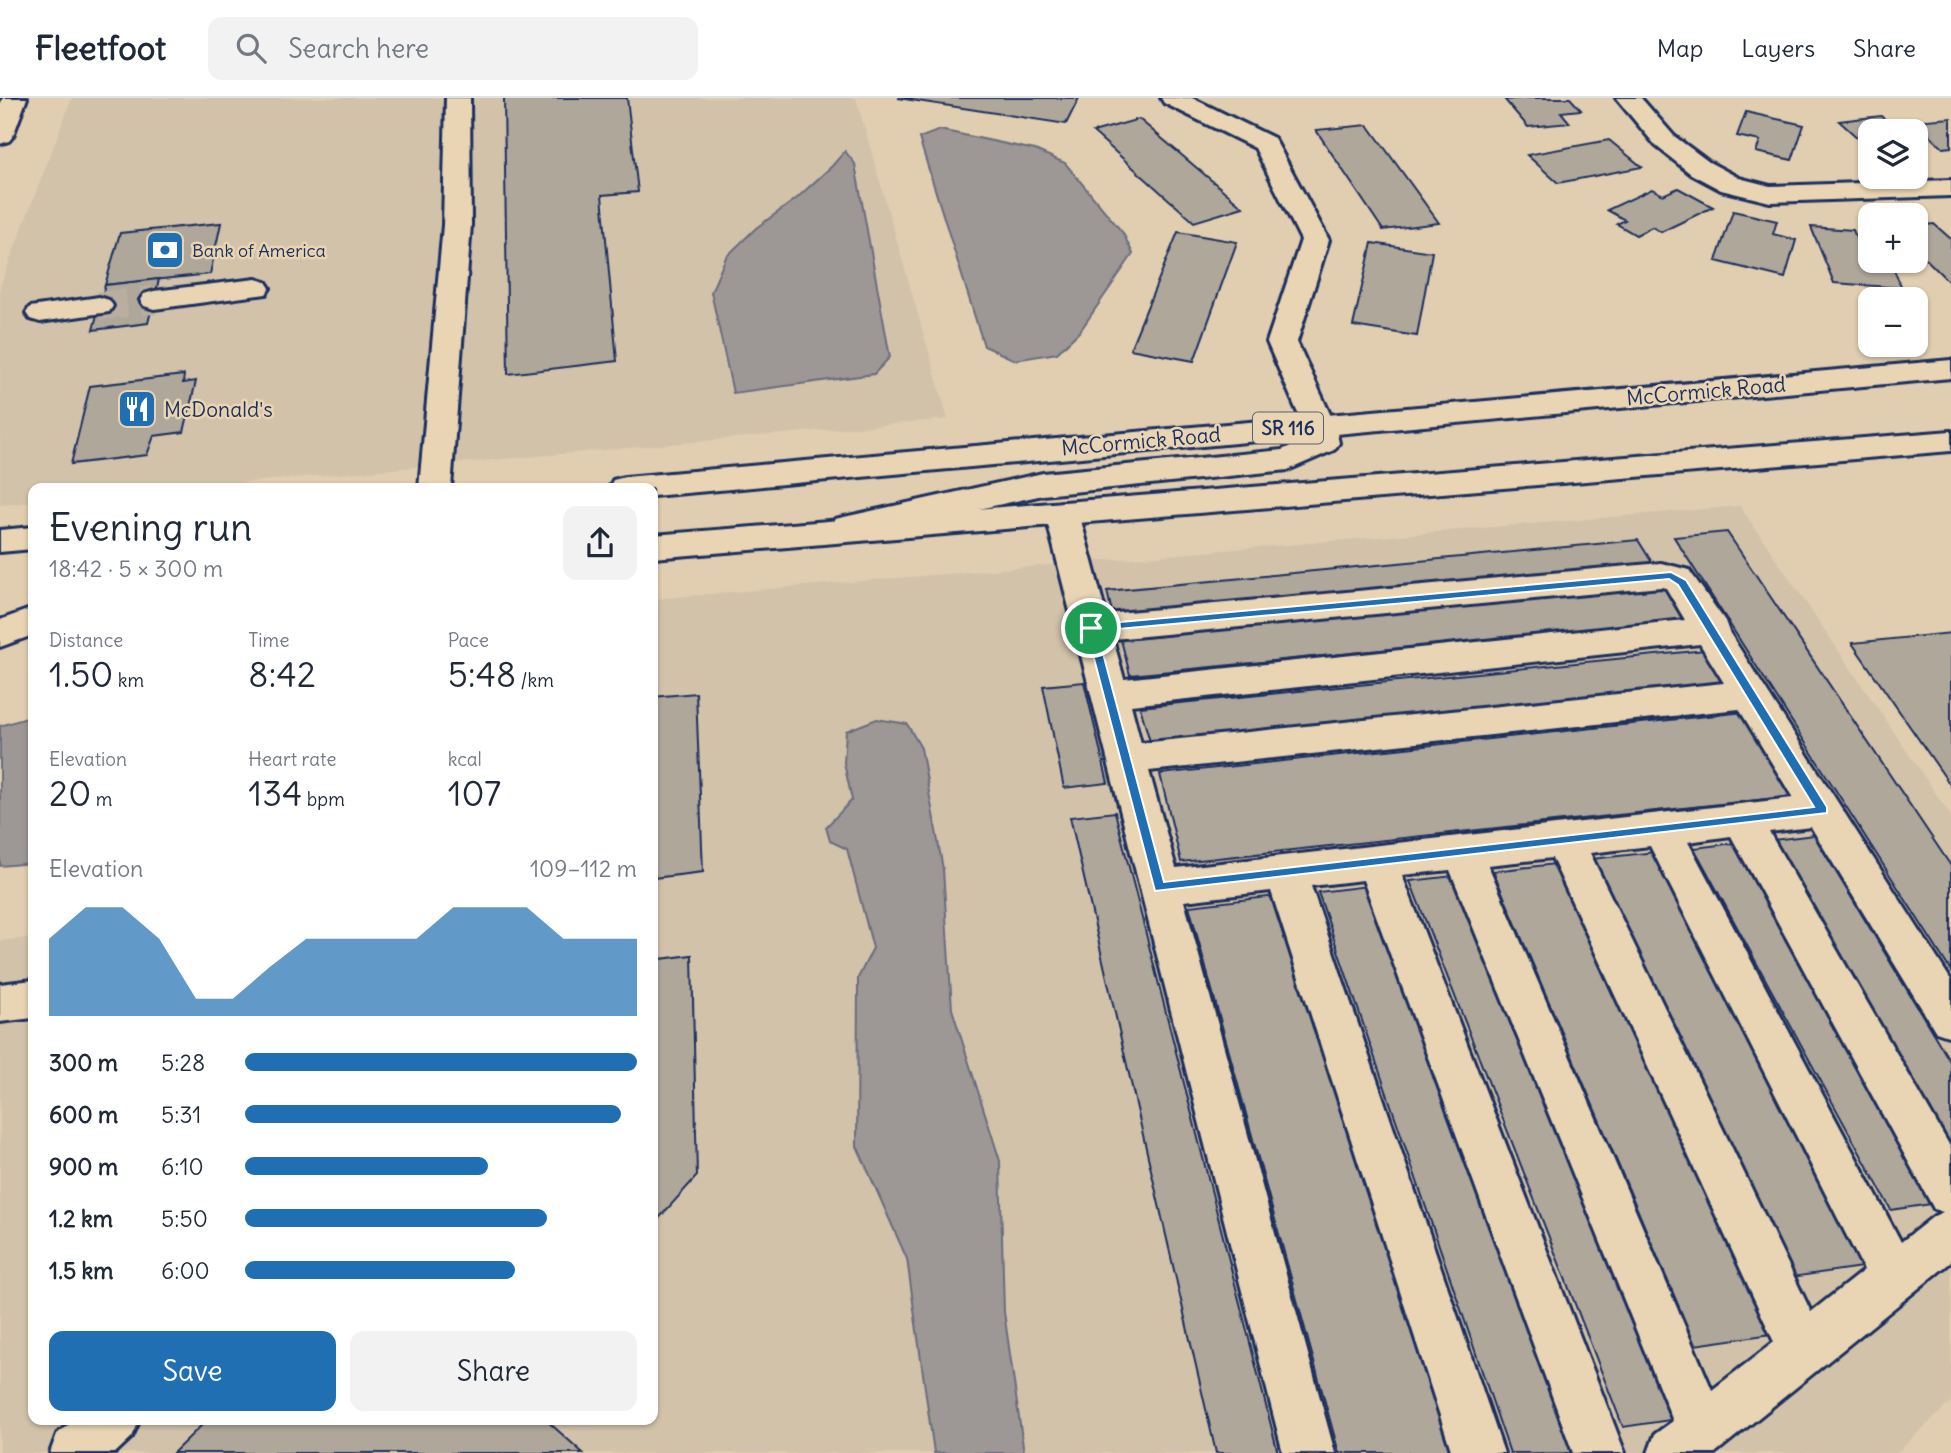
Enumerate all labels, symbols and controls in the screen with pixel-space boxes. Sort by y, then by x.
search box [208,17,698,80]
text: Fleetfoot [35,27,166,69]
icon: search [232,29,270,67]
text: Search here [288,32,429,65]
text: Map [1657,33,1703,63]
text: Layers [1741,33,1815,63]
text: Share [1853,33,1916,63]
map controls [1858,119,1928,357]
button: layers [1858,119,1928,189]
button: + [1858,203,1928,273]
bank icon: Bank of America [144,229,186,271]
place label: Bank of America [192,239,326,262]
button: − [1858,287,1928,357]
street label: McCormick Road [1625,371,1787,411]
restaurant icon: McDonald's [116,388,158,430]
place label: McDonald's [164,396,273,423]
road number: SR 116 [1253,412,1323,444]
street label: McCormick Road [1060,421,1222,461]
text: Evening run [49,504,252,551]
button: share [563,506,637,580]
text: 18:42 · 5 × 300 m [49,554,223,583]
pin [1061,598,1121,658]
icon: arrive [1072,609,1110,647]
text: Distance [49,628,123,652]
text: Time [248,628,289,652]
text: Pace [448,628,489,652]
text: 1.50 [49,652,113,696]
text: 8:42 [248,652,316,696]
text: 5:48 [448,652,516,696]
text: km [113,668,144,692]
text: /km [516,668,554,692]
text: Elevation [49,747,127,771]
text: Heart rate [248,747,336,771]
text: kcal [448,747,482,771]
text: 20 [49,771,91,815]
text: 134 [248,771,302,815]
text: 107 [448,771,501,815]
text: m [91,787,112,811]
text: bpm [302,787,345,811]
text: Elevation [49,854,143,883]
text: 109–112 m [530,854,637,883]
text: 300 m [49,1048,118,1077]
text: 5:28 [161,1048,205,1077]
text: 600 m [49,1100,118,1129]
text: 5:31 [161,1100,201,1129]
text: 900 m [49,1152,118,1181]
text: 6:10 [161,1152,204,1181]
text: 1.2 km [49,1204,113,1233]
text: 5:50 [161,1204,208,1233]
text: 1.5 km [49,1256,114,1285]
text: 6:00 [161,1256,210,1285]
button: Save [49,1331,336,1411]
button: Share [350,1331,637,1411]

